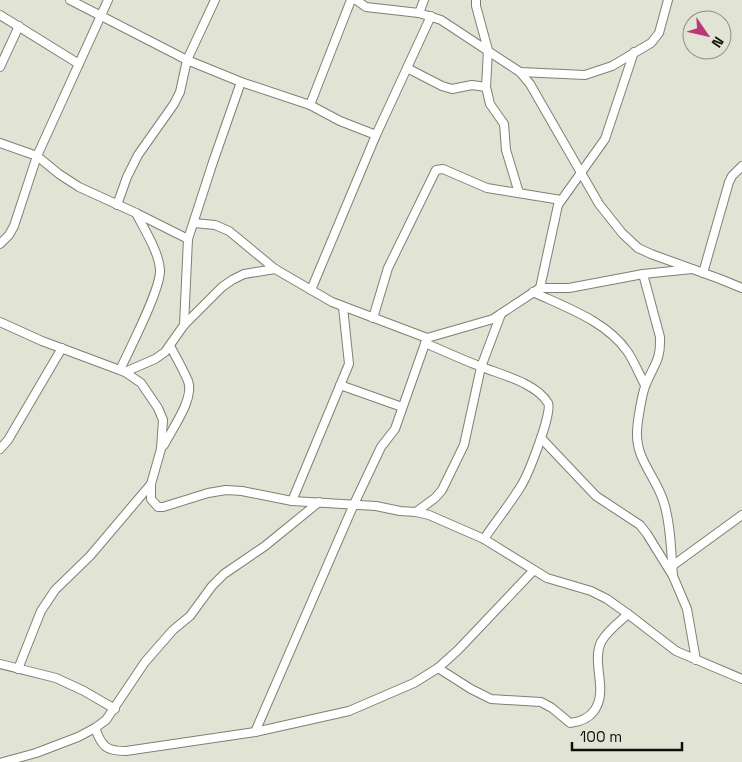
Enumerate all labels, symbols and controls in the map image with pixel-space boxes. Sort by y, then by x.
north arrow [682,10,732,60]
text: N [708,33,728,51]
scale bar [572,720,682,752]
text: 100 m [580,727,622,746]

